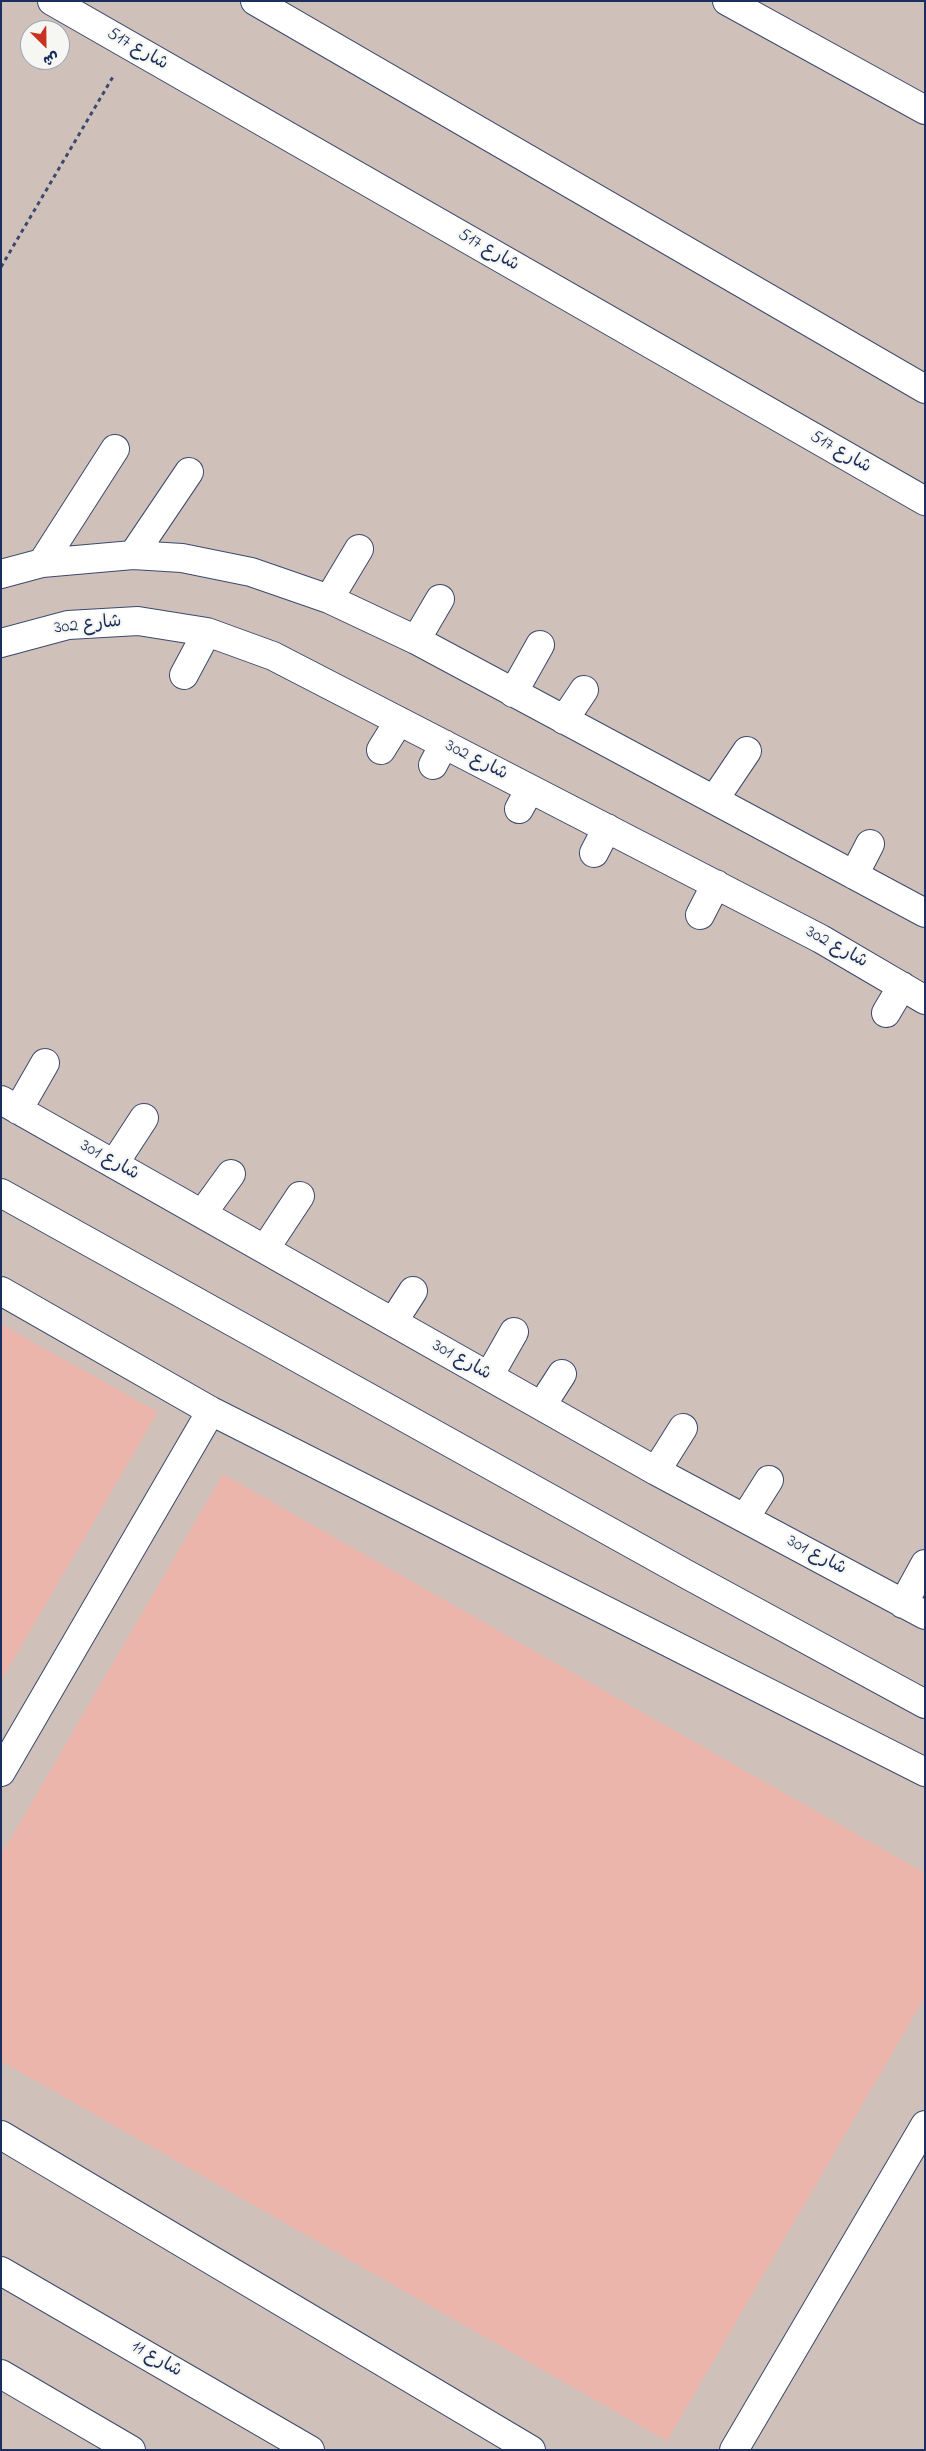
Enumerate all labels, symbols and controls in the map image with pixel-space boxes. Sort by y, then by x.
north arrow [20,20,70,70]
street label: شارع 517 [103,24,171,76]
text: ش [39,46,62,71]
street label: شارع 517 [454,225,522,277]
street label: شارع 517 [806,427,874,479]
street label: شارع 302 [53,612,123,640]
street label: شارع 302 [441,736,511,786]
street label: شارع 302 [801,922,871,974]
street label: شارع 301 [76,1136,142,1186]
street label: شارع 301 [428,1336,494,1386]
street label: شارع 301 [783,1531,849,1581]
street label: شارع 11 [127,2337,185,2383]

